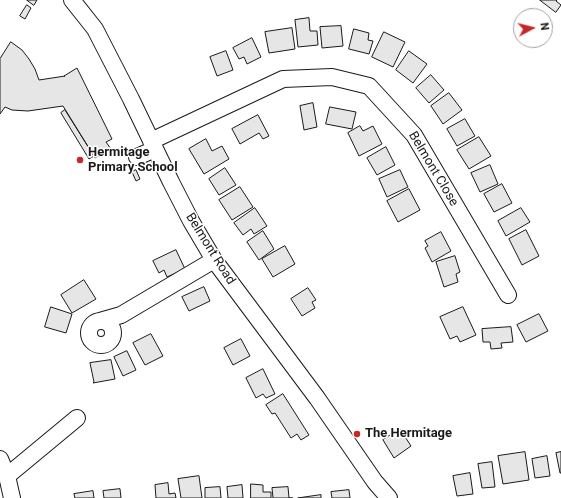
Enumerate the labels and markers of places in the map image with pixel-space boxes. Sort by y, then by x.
place label: Hermitage Primary School [88,145,178,176]
marker: Hermitage Primary School [75,155,85,165]
place label: The Hermitage [365,426,452,442]
marker: The Hermitage [352,429,362,439]

